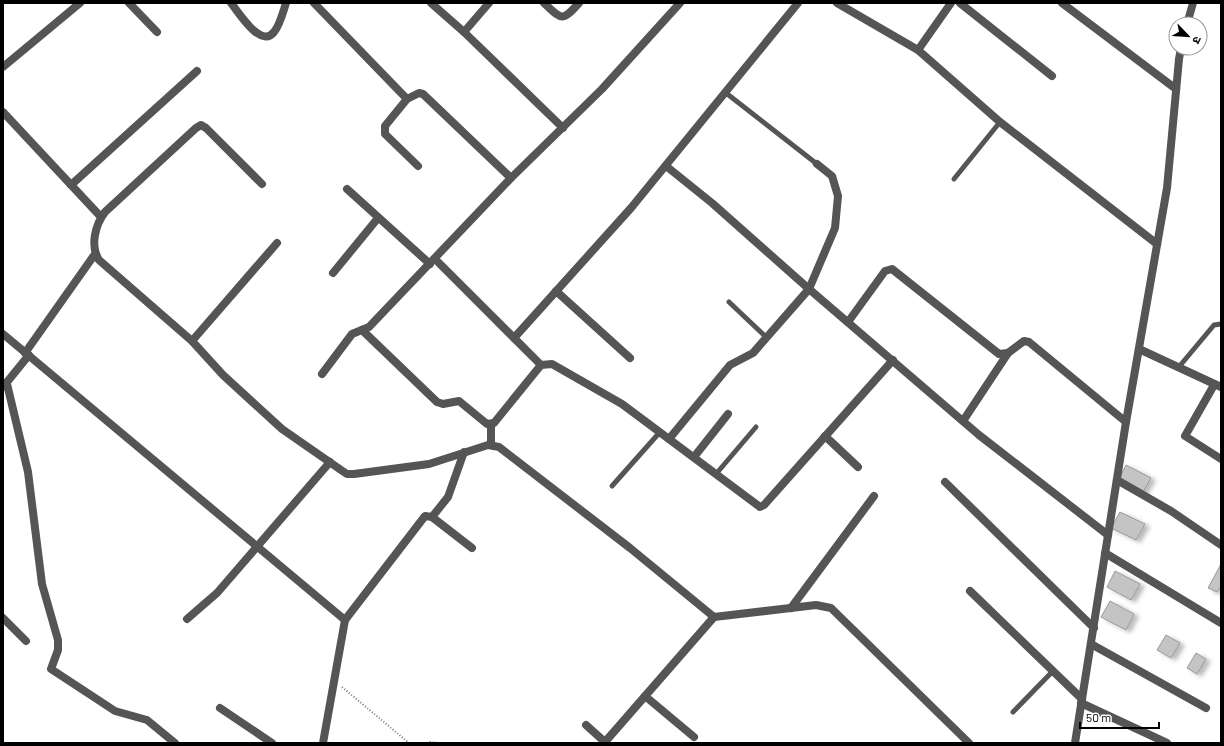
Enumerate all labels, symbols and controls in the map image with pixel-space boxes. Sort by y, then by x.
north arrow [1168,16,1208,56]
text: उ [1190,35,1205,47]
scale bar [1080,704,1159,730]
text: 50 m [1086,710,1111,724]

